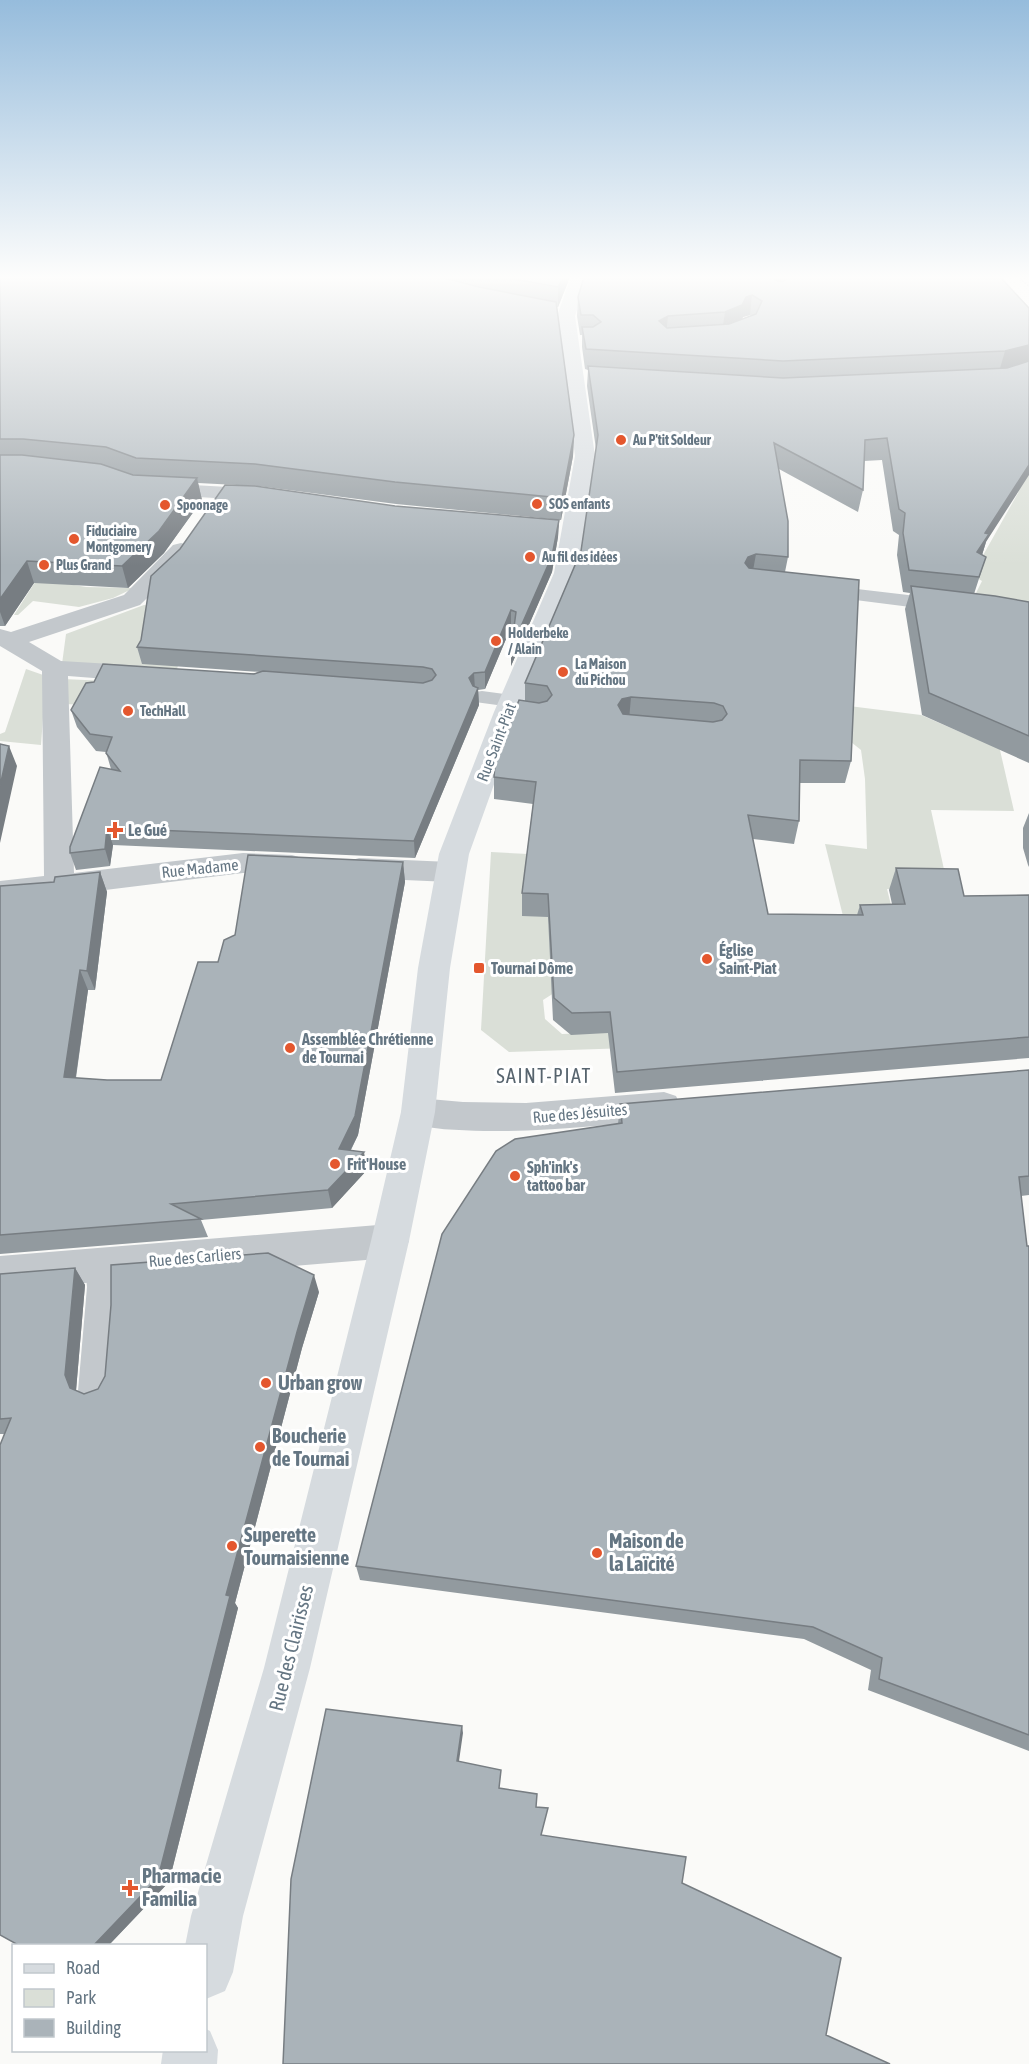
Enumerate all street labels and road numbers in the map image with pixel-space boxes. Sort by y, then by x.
street label: Rue Saint-Piat [473,700,519,784]
street label: Rue Madame [161,855,239,881]
street label: Rue des Jésuites [532,1100,628,1126]
street label: Rue des Carliers [148,1244,242,1270]
street label: Rue des Clairisses [264,1583,317,1713]

